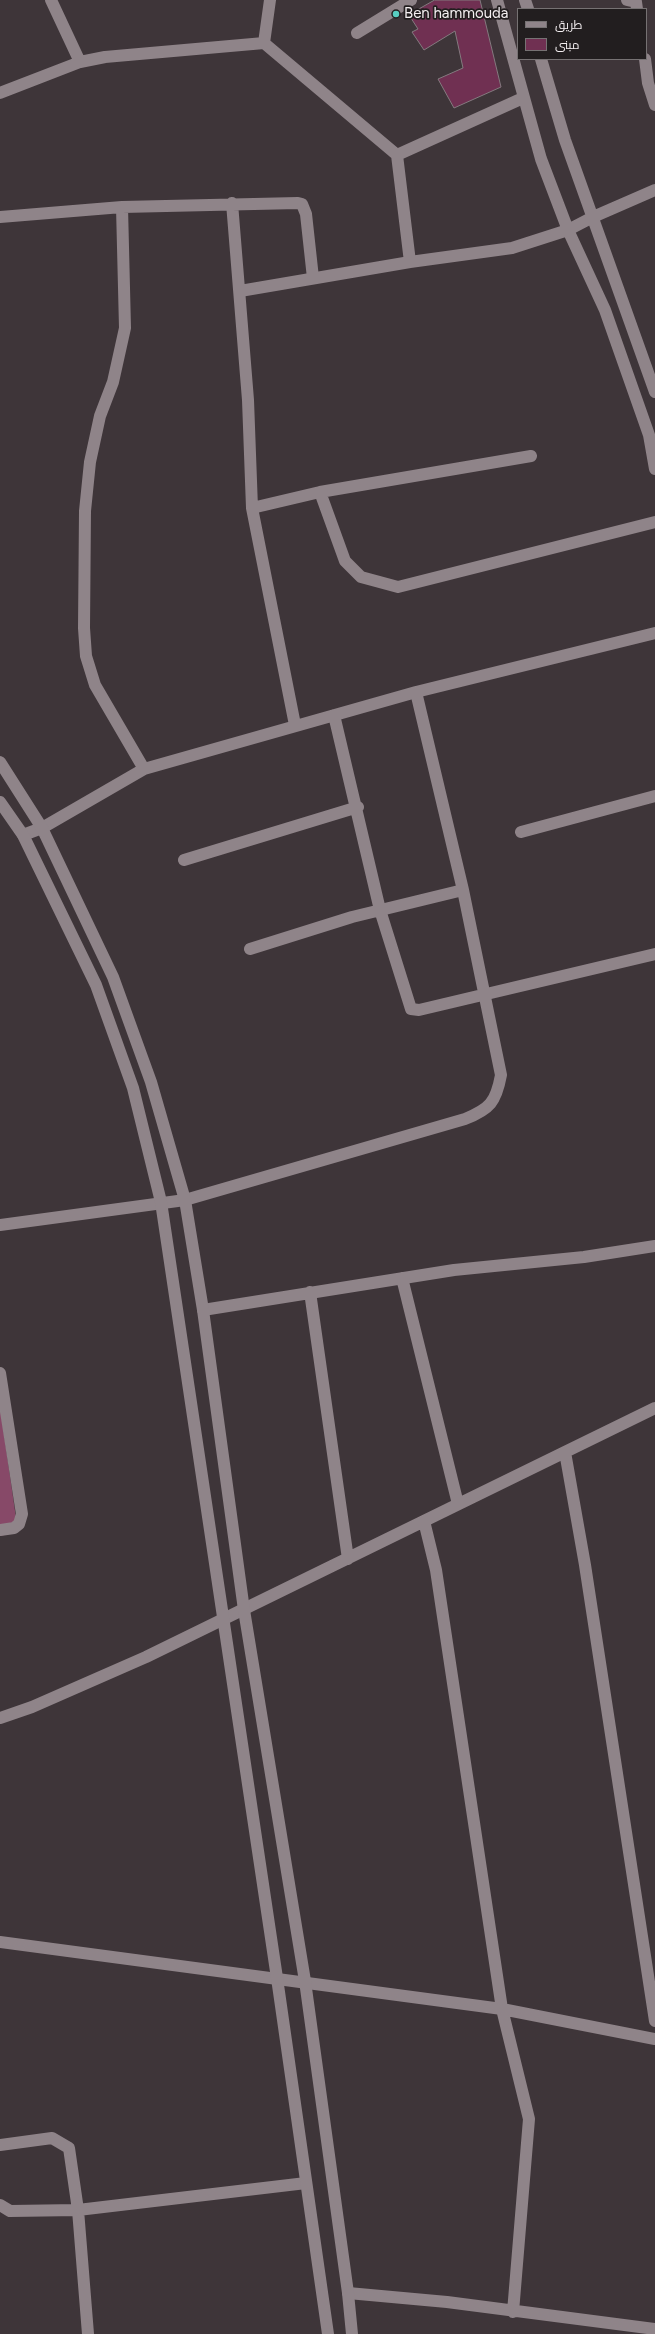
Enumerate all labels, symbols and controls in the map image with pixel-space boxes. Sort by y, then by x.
place label: Ben hammouda [404,5,508,23]
legend [517,8,647,60]
marker: Ben hammouda [391,9,401,19]
text: طريق [555,18,582,32]
text: مبنى [555,38,580,52]

